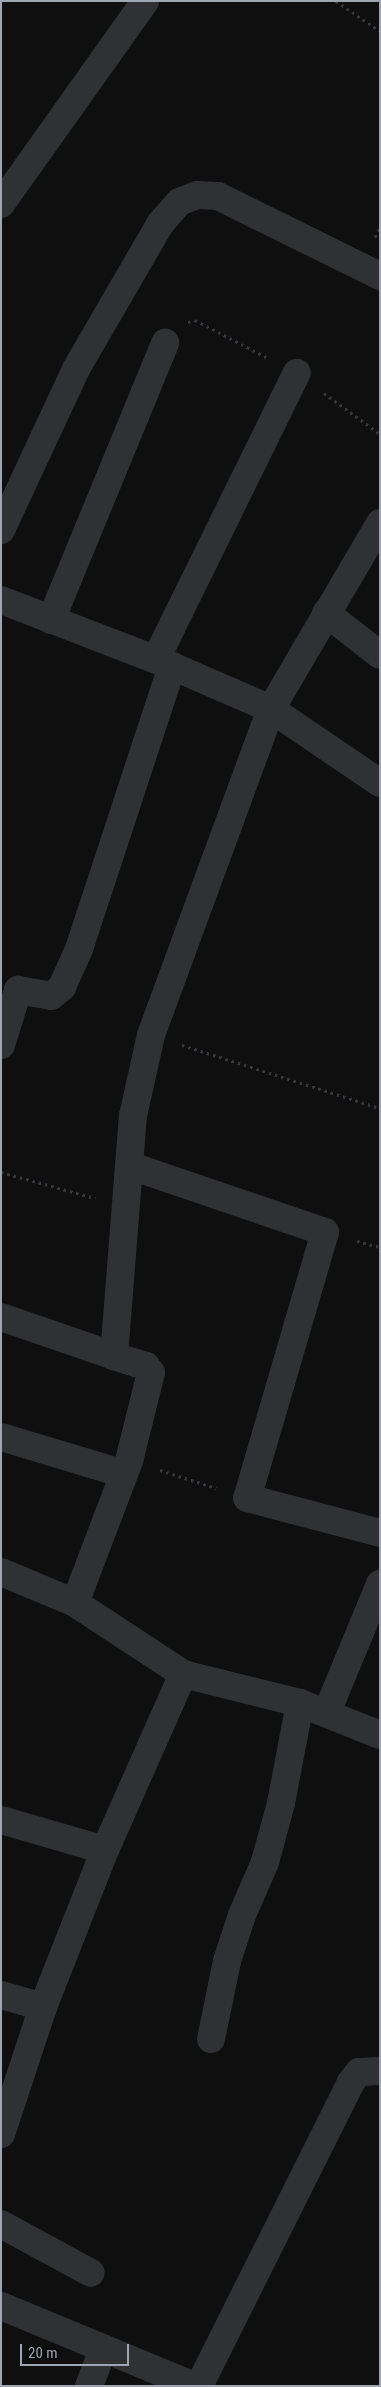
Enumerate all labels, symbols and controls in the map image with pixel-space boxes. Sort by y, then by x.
scale bar [22,2334,131,2366]
text: 20 m [28,2344,58,2362]

